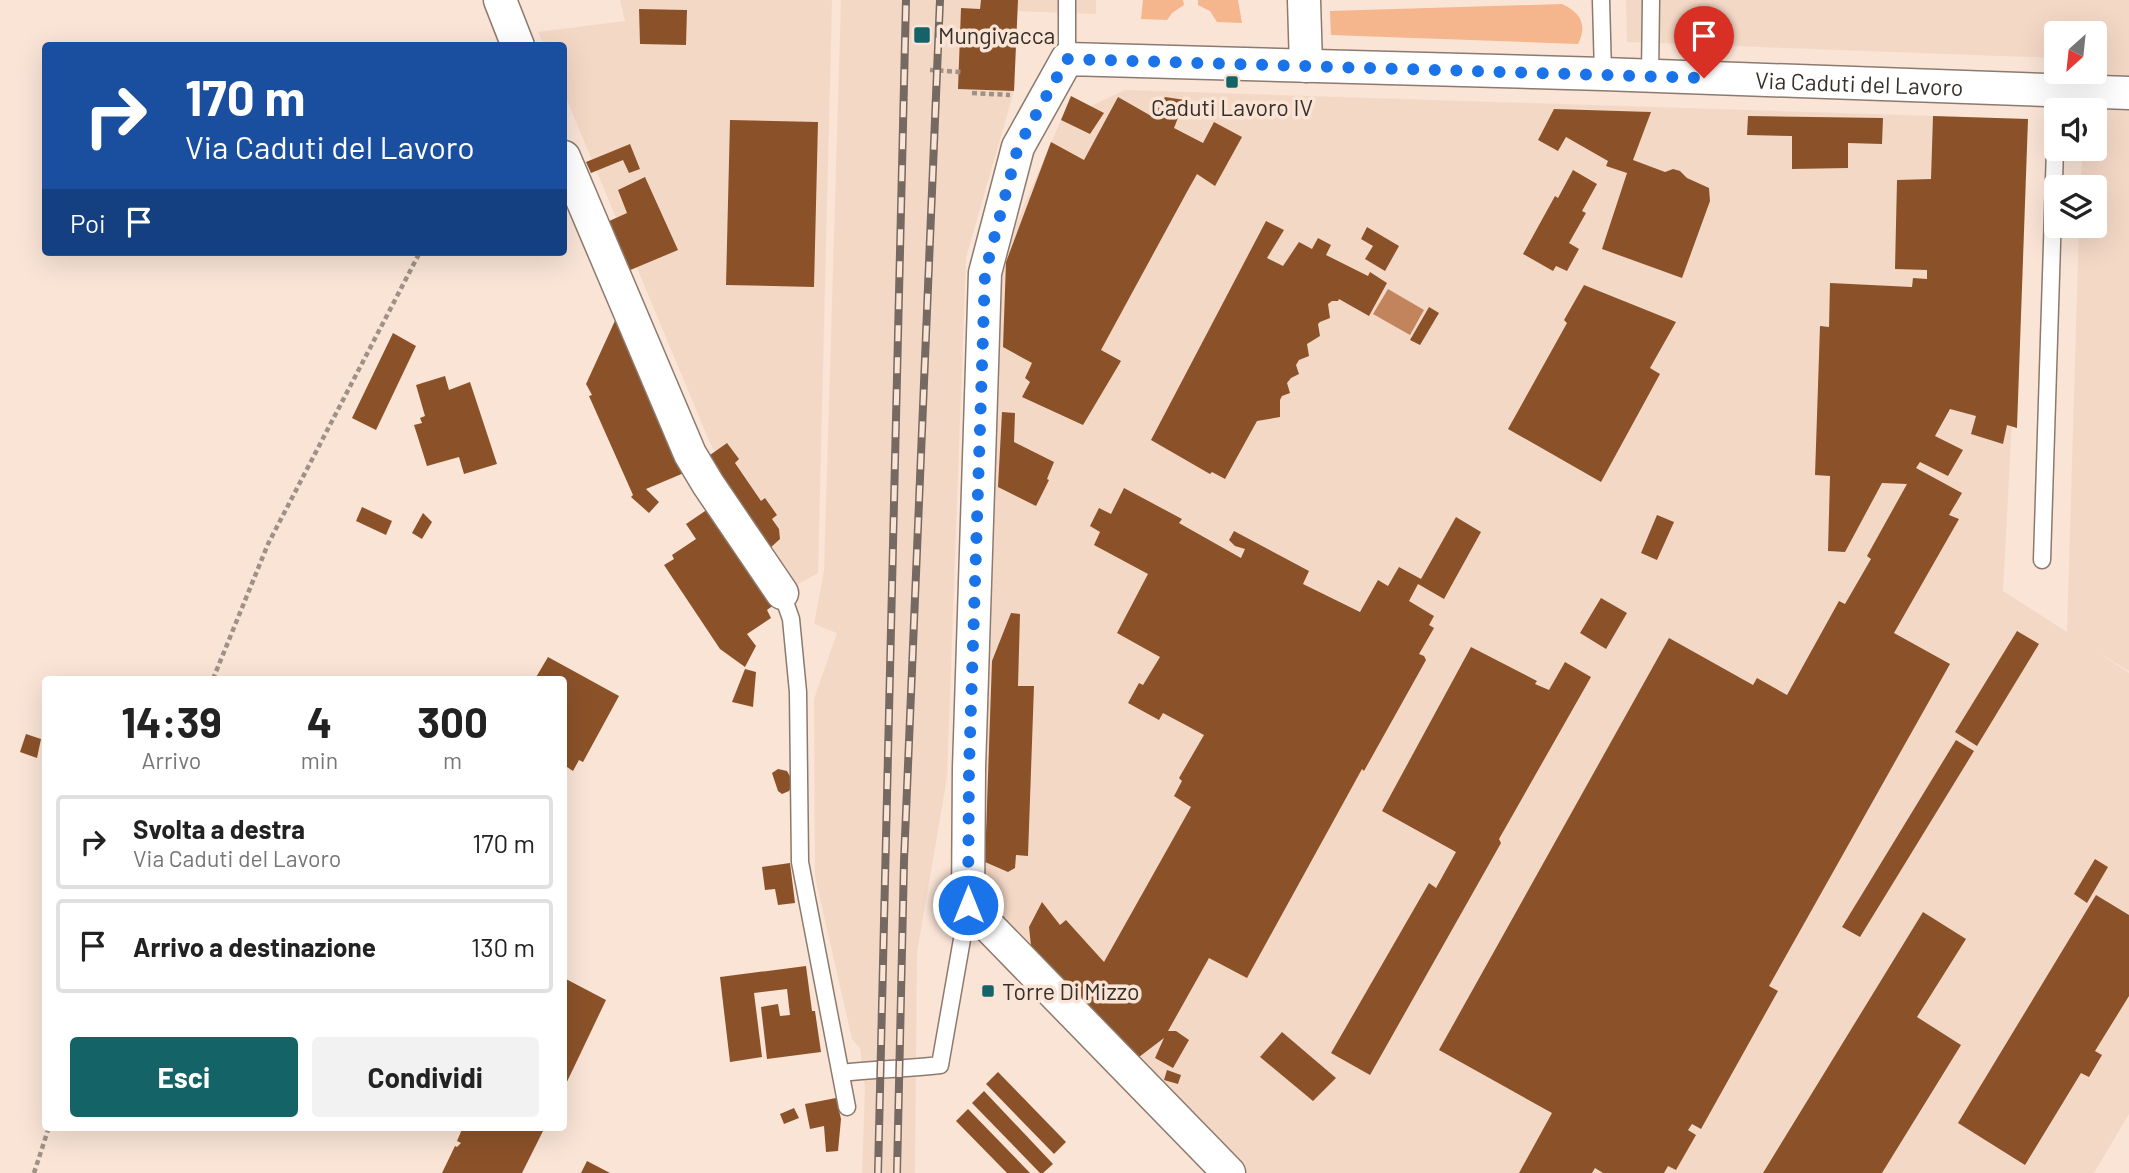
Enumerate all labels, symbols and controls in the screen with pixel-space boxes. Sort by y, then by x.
pin [1674,6,1734,78]
icon: arrive [1685,17,1723,55]
place label: Mungivacca [938,21,1055,49]
north arrow [2044,21,2107,84]
map controls [2044,21,2107,238]
marker: Mungivacca [912,25,932,45]
street label: Via Caduti del Lavoro [1755,66,1964,101]
text: 170 m [185,67,305,126]
icon: right [70,70,161,161]
marker: Caduti Lavoro IV [1224,74,1240,90]
place label: Caduti Lavoro IV [1151,93,1313,121]
button: sound [2044,98,2107,161]
text: Via Caduti del Lavoro [185,127,475,165]
button: layers [2044,175,2107,238]
icon: arrive [120,203,158,241]
text: Poi [70,207,106,238]
text: 14:39 [121,696,222,746]
text: 4 [307,696,332,746]
text: 300 [417,696,488,746]
text: Arrivo [142,746,201,774]
text: min [301,746,338,774]
text: m [443,746,462,774]
text: Svolta a destra [133,813,305,844]
icon: right [74,823,112,861]
text: 170 m [472,827,535,858]
text: Via Caduti del Lavoro [133,844,341,872]
position arrow [931,868,1005,942]
icon: arrive [74,927,112,965]
text: Arrivo a destinazione [133,931,376,962]
text: 130 m [471,931,535,962]
place label: Torre Di Mizzo [1002,977,1140,1005]
marker: Torre Di Mizzo [980,983,996,999]
button: Esci [70,1037,298,1117]
button: Condividi [312,1037,539,1117]

